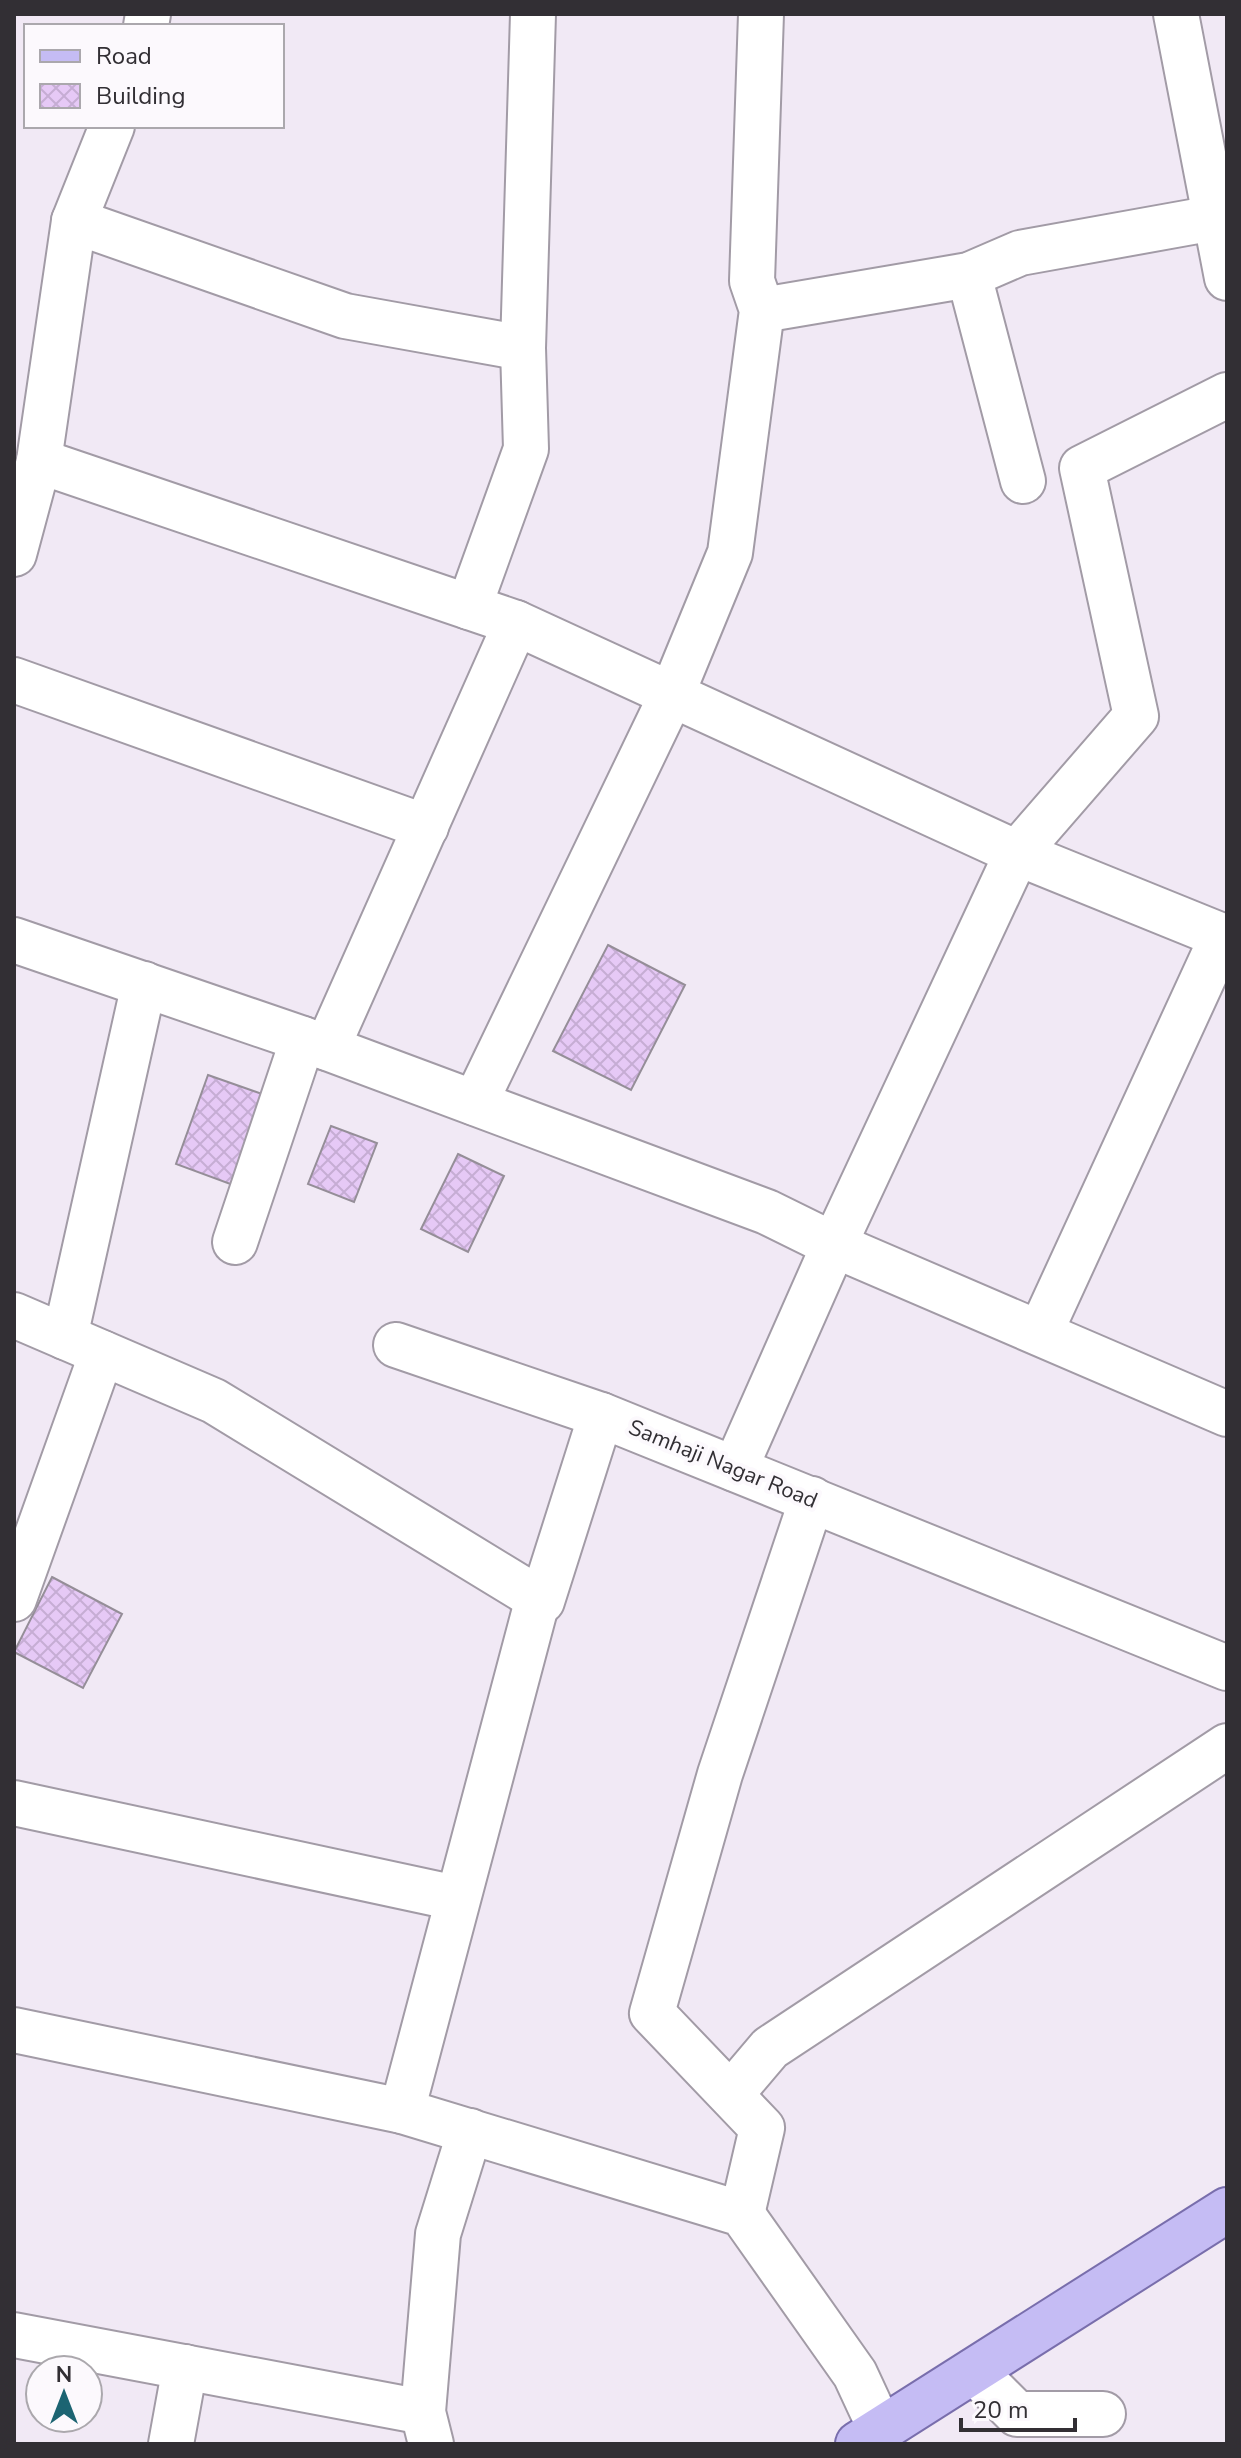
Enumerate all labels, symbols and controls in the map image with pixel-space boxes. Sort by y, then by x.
legend [24,24,284,128]
text: Road [96,40,152,72]
text: Building [96,80,186,112]
street label: Samhaji Nagar Road [624,1412,822,1516]
north arrow [24,2354,104,2434]
text: N [56,2360,72,2390]
scale bar [961,2382,1075,2432]
text: 20 m [973,2394,1029,2426]

